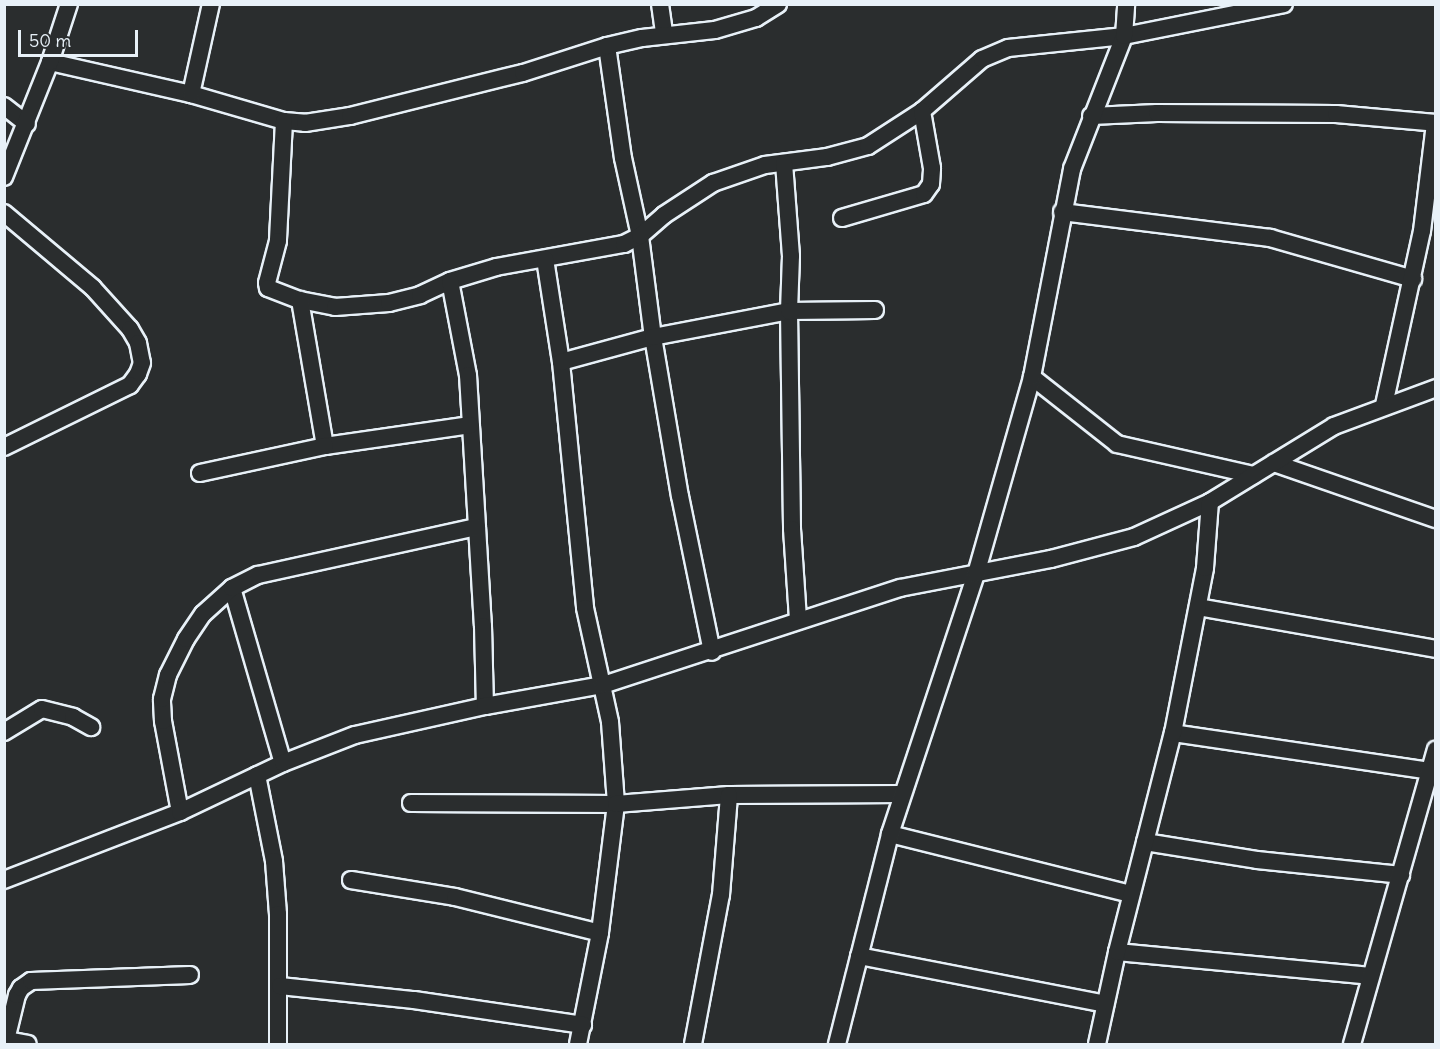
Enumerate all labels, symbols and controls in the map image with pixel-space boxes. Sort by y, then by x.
scale bar [21,18,141,56]
text: 50 m [29,29,71,52]

